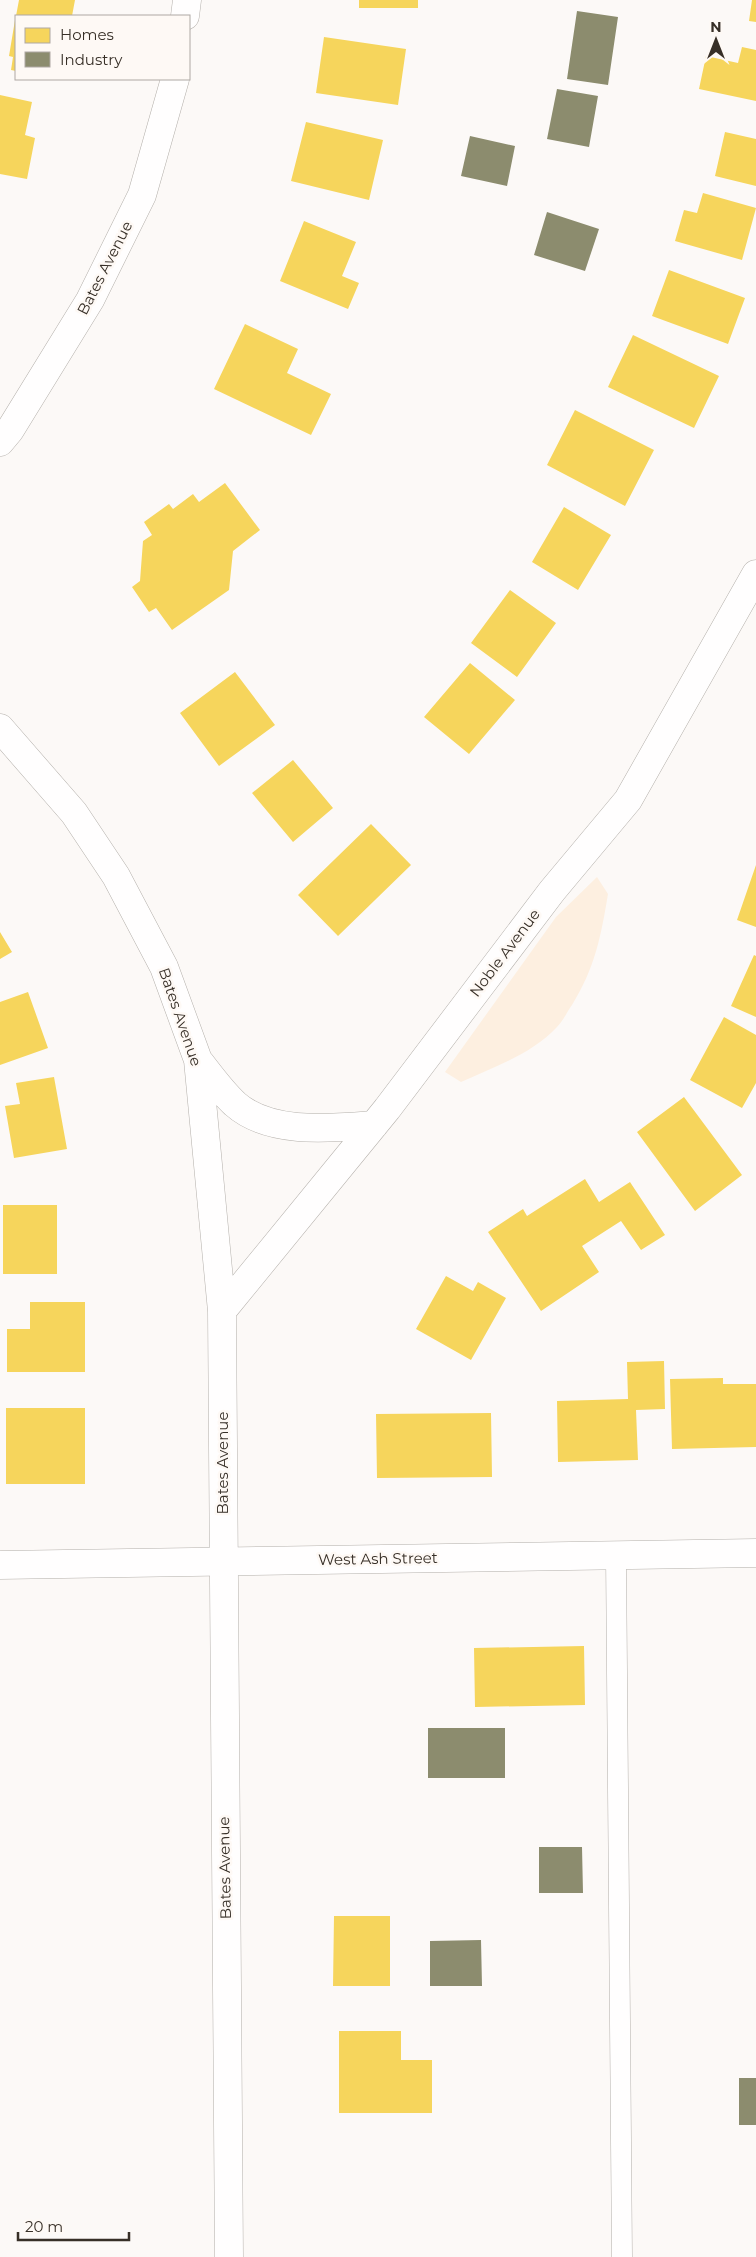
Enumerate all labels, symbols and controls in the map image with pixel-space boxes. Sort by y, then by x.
legend [15,15,190,80]
north arrow [691,15,741,65]
text: N [710,18,722,36]
text: Homes [60,25,114,44]
text: Industry [60,50,123,69]
street label: Bates Avenue [73,218,136,318]
street label: Noble Avenue [465,905,544,1001]
street label: Bates Avenue [155,965,206,1069]
street label: Bates Avenue [213,1412,232,1514]
street label: West Ash Street [318,1548,438,1569]
street label: Bates Avenue [214,1816,235,1920]
scale bar [18,2210,129,2242]
text: 20 m [25,2217,63,2236]

